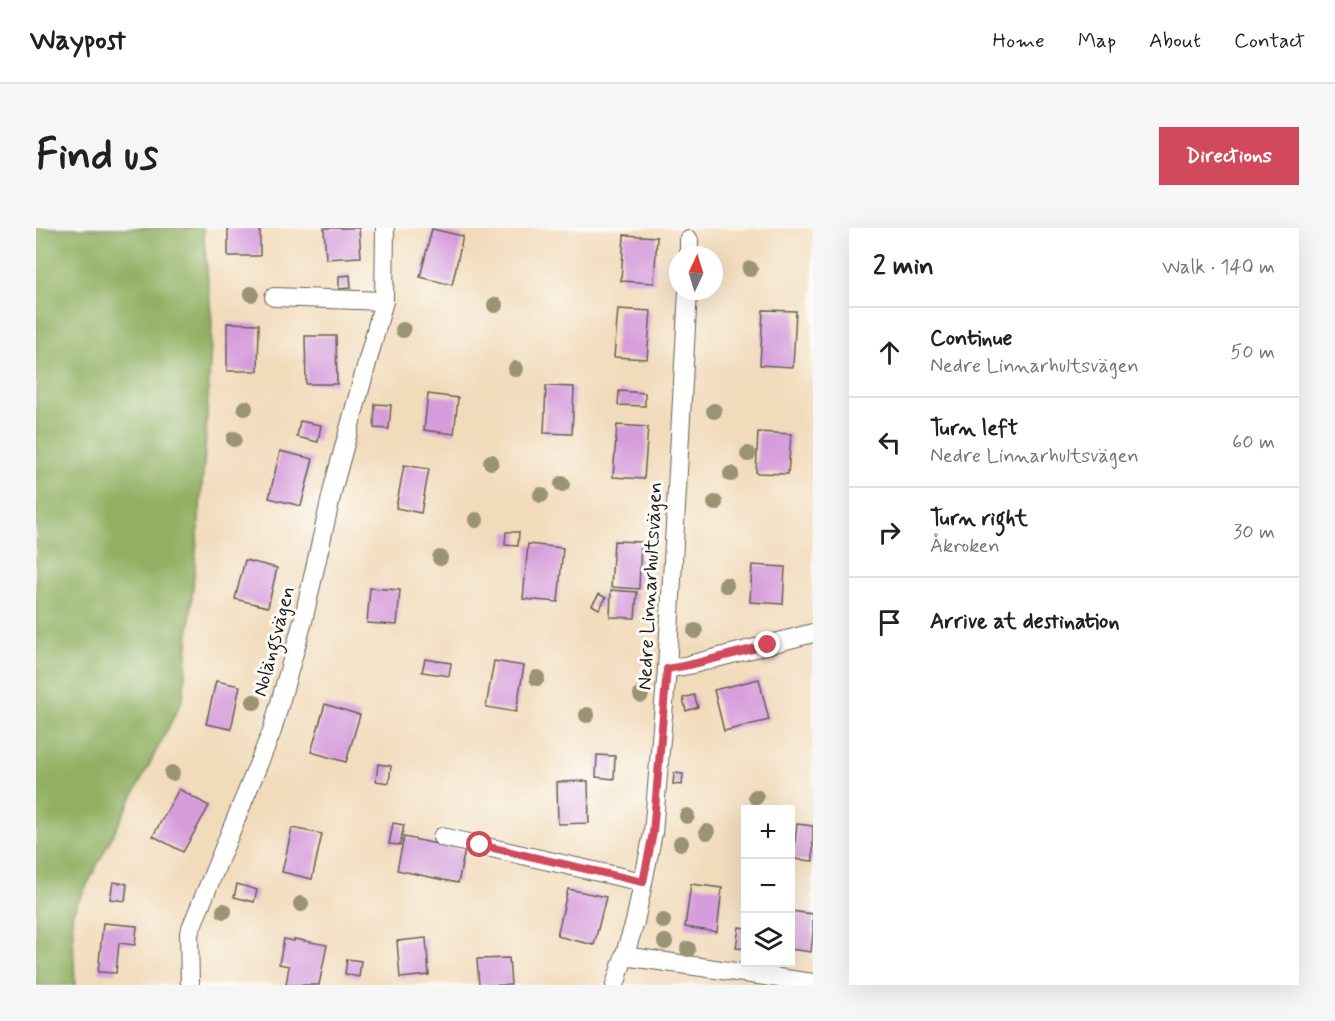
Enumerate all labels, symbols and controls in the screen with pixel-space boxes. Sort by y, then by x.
text: Waypost [30,23,126,60]
text: Home [993,27,1045,55]
text: Map [1078,27,1116,55]
text: About [1149,27,1201,55]
text: Contact [1234,27,1305,55]
button: Directions [1159,127,1299,185]
text: Find us [36,129,158,184]
north arrow [669,246,723,300]
text: 2 min [873,250,934,284]
text: Walk · 140 m [1162,254,1275,281]
text: Continue [930,325,1012,353]
icon: ahead [873,336,906,369]
text: 50 m [1230,339,1275,366]
text: Nedre Linnarhultsvägen [930,353,1139,380]
text: Turn left [930,415,1018,443]
icon: left [873,426,906,459]
text: 60 m [1232,429,1275,456]
text: Nedre Linnarhultsvägen [930,443,1139,470]
street label: Nedre Linnarhultsvägen [632,481,669,691]
text: Turn right [930,505,1028,533]
icon: right [873,516,906,549]
text: 30 m [1233,519,1275,546]
text: Åkroken [930,533,1000,560]
street label: Nolängsvägen [247,583,304,700]
icon: arrive [873,606,906,639]
text: Arrive at destination [930,608,1120,636]
route end [754,631,780,657]
map controls [741,805,795,967]
button: + [741,805,795,859]
route start [466,831,492,857]
button: − [741,859,795,913]
button: layers [741,913,795,967]

